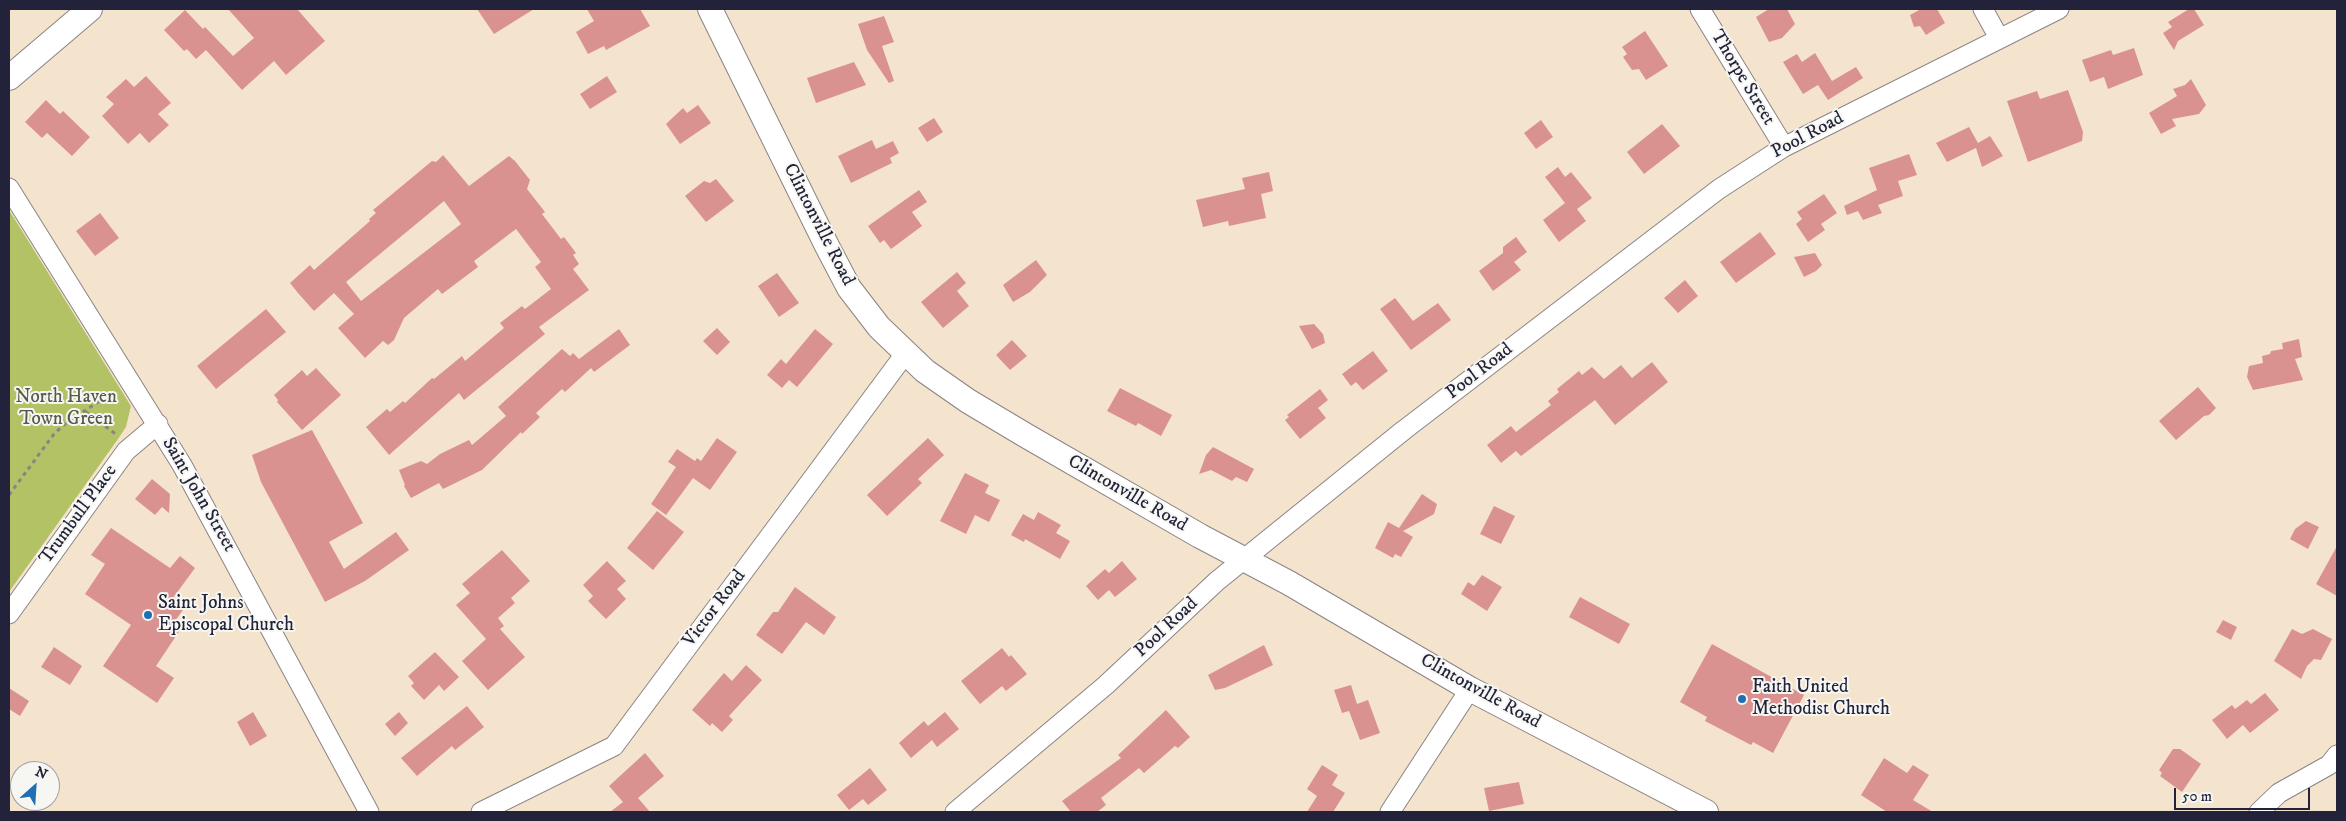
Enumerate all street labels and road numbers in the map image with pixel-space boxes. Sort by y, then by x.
street label: Thorpe Street [1705,26,1779,130]
street label: Pool Road [1768,108,1848,164]
street label: Clintonville Road [777,160,859,290]
street label: Pool Road [1442,339,1518,405]
street label: Saint John Street [156,434,240,556]
street label: Clintonville Road [1063,451,1191,537]
street label: Trumbull Place [35,461,123,569]
street label: Victor Road [679,566,751,652]
street label: Pool Road [1131,593,1203,663]
street label: Clintonville Road [1416,650,1544,734]

